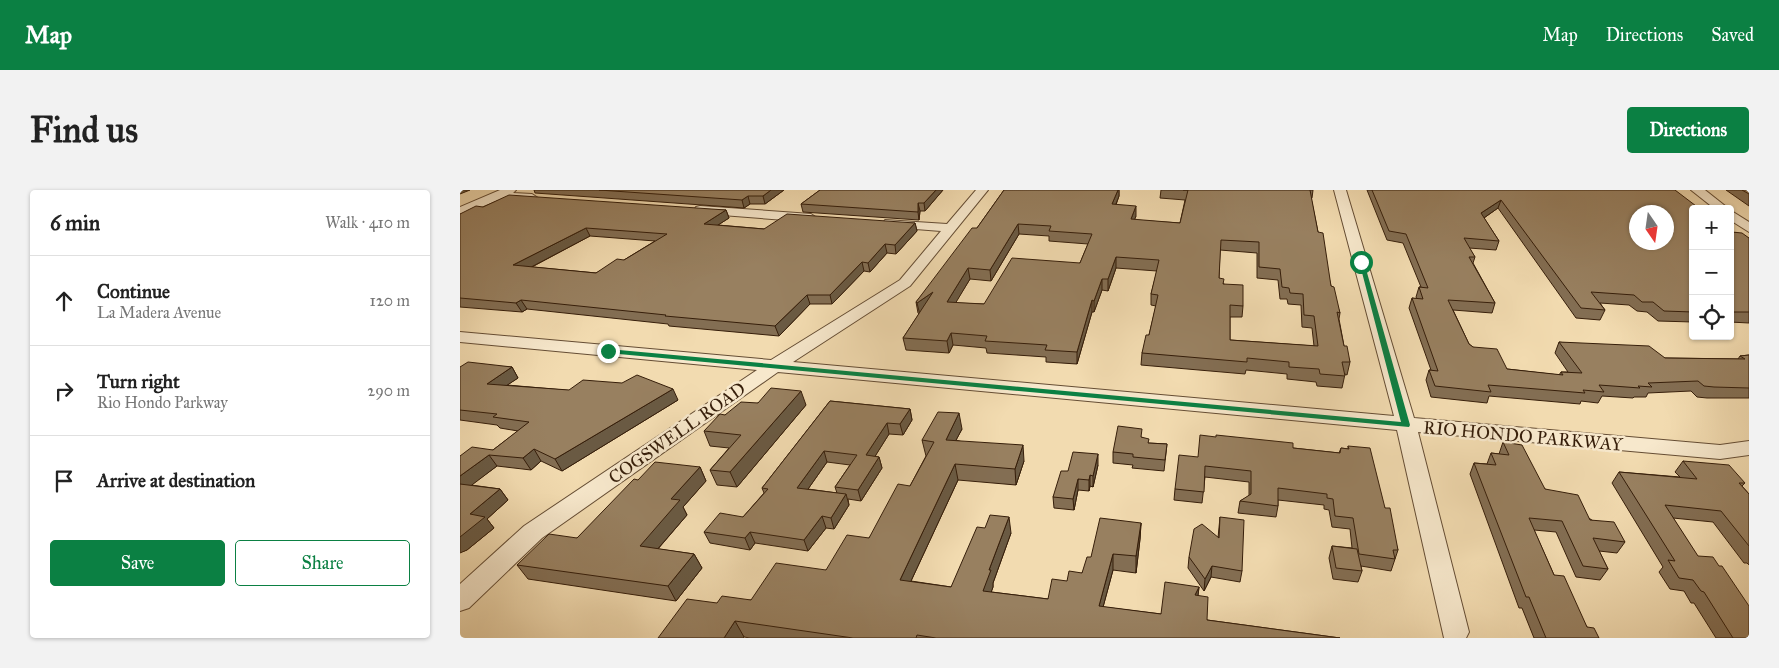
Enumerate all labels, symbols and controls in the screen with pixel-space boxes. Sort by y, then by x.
text: Map [25,20,72,50]
text: Map [1542,24,1578,46]
text: Directions [1606,24,1683,46]
text: Saved [1711,24,1754,46]
button: Directions [1627,107,1749,153]
text: Find us [30,109,138,152]
north arrow [1629,205,1674,250]
map controls [1689,205,1734,340]
button: + [1689,205,1734,250]
text: 6 min [50,210,100,236]
text: Walk · 410 m [325,213,410,232]
button: − [1689,250,1734,295]
route start [1350,251,1373,274]
text: Continue [97,280,170,303]
icon: ahead [50,287,78,315]
text: 120 m [370,291,410,310]
button: locate [1689,295,1734,340]
text: La Madera Avenue [97,303,221,322]
route end [597,340,620,363]
text: Turn right [97,370,180,393]
icon: right [50,377,78,405]
street label: COGSWELL ROAD [604,378,750,488]
text: 290 m [367,381,410,400]
text: Rio Hondo Parkway [97,393,228,412]
street label: RIO HONDO PARKWAY [1422,416,1624,456]
icon: arrive [50,467,78,495]
text: Arrive at destination [97,469,255,492]
button: Save [50,540,225,586]
button: Share [235,540,410,586]

